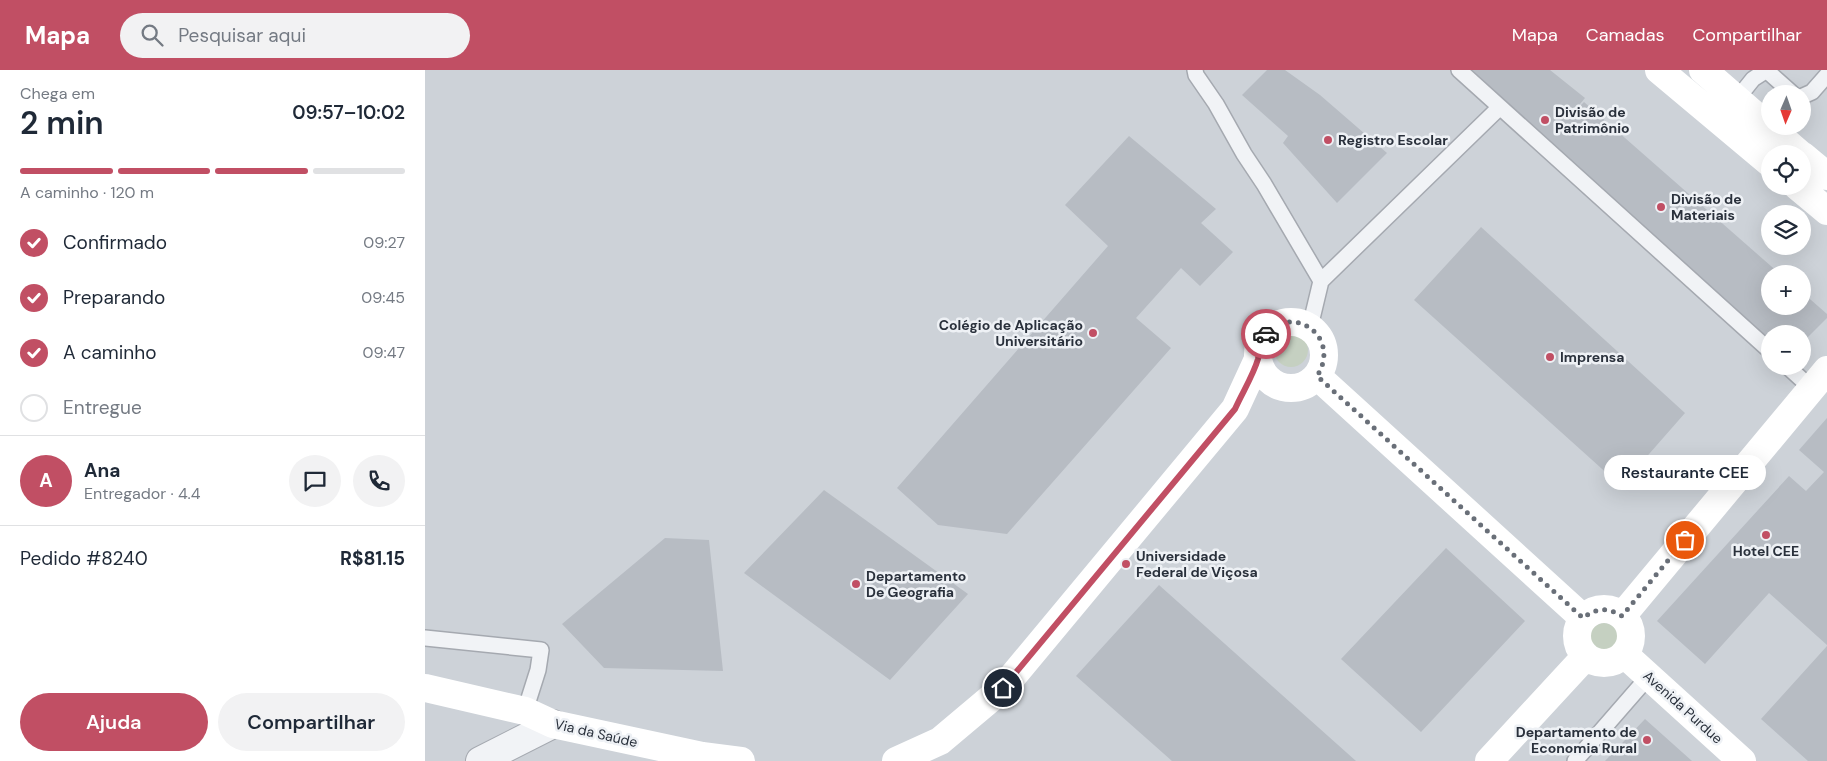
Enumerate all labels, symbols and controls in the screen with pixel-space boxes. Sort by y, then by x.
search box [120,13,470,58]
text: Mapa [25,20,90,51]
icon: search [138,21,166,49]
text: Pesquisar aqui [178,23,306,48]
text: Mapa [1512,23,1558,47]
text: Camadas [1586,23,1664,47]
text: Compartilhar [1692,23,1802,47]
text: Chega em [20,83,95,104]
north arrow [1761,85,1811,135]
map controls [1761,85,1811,375]
text: 09:57–10:02 [292,100,405,125]
text: 2 min [20,102,104,144]
place label: Divisão de Patrimônio [1555,103,1630,137]
marker: Divisão de Patrimônio [1539,114,1551,126]
place label: Registro Escolar [1338,131,1448,149]
marker: Registro Escolar [1322,134,1334,146]
button: locate [1761,145,1811,195]
text: A caminho · 120 m [20,182,154,203]
place label: Divisão de Materiais [1671,190,1742,224]
marker: Divisão de Materiais [1655,201,1667,213]
button: layers [1761,205,1811,255]
icon: check [20,229,48,257]
text: Confirmado [63,230,167,255]
text: 09:27 [363,232,405,253]
button: + [1761,265,1811,315]
icon: check [20,284,48,312]
text: Preparando [63,285,165,310]
text: 09:45 [361,287,405,308]
courier [1241,309,1291,359]
place label: Colégio de Aplicação Universitário [939,316,1083,350]
icon: car [1252,320,1280,348]
button: − [1761,325,1811,375]
marker: Colégio de Aplicação Universitário [1087,327,1099,339]
icon: check [20,339,48,367]
text: A caminho [63,340,156,365]
text: 09:47 [363,342,405,363]
place label: Imprensa [1560,348,1625,366]
marker: Imprensa [1544,351,1556,363]
text: Entregue [63,395,142,420]
button: chat [289,455,341,507]
button: phone [353,455,405,507]
callout: Restaurante CEE [1604,455,1766,490]
text: Ana [84,458,120,483]
text: Restaurante CEE [1621,462,1749,483]
text: A [39,468,53,493]
text: Entregador · 4.4 [84,483,201,504]
pin [1664,519,1706,561]
icon: bag [1671,526,1699,554]
marker: Hotel CEE [1760,529,1772,541]
place label: Hotel CEE [1733,542,1799,560]
text: Pedido #8240 [20,546,148,571]
text: R$81.15 [340,546,405,571]
place label: Universidade Federal de Viçosa [1136,547,1258,581]
marker: Universidade Federal de Viçosa [1120,558,1132,570]
place label: Departamento De Geografia [866,567,966,601]
marker: Departamento De Geografia [850,578,862,590]
pin [982,667,1024,709]
street label: Avenida Purdue [1639,667,1727,747]
icon: home [989,674,1017,702]
button: Ajuda [20,693,208,751]
button: Compartilhar [218,693,405,751]
street label: Via da Saúde [553,715,639,751]
place label: Departamento de Economia Rural [1516,723,1637,757]
marker: Departamento de Economia Rural [1641,734,1653,746]

